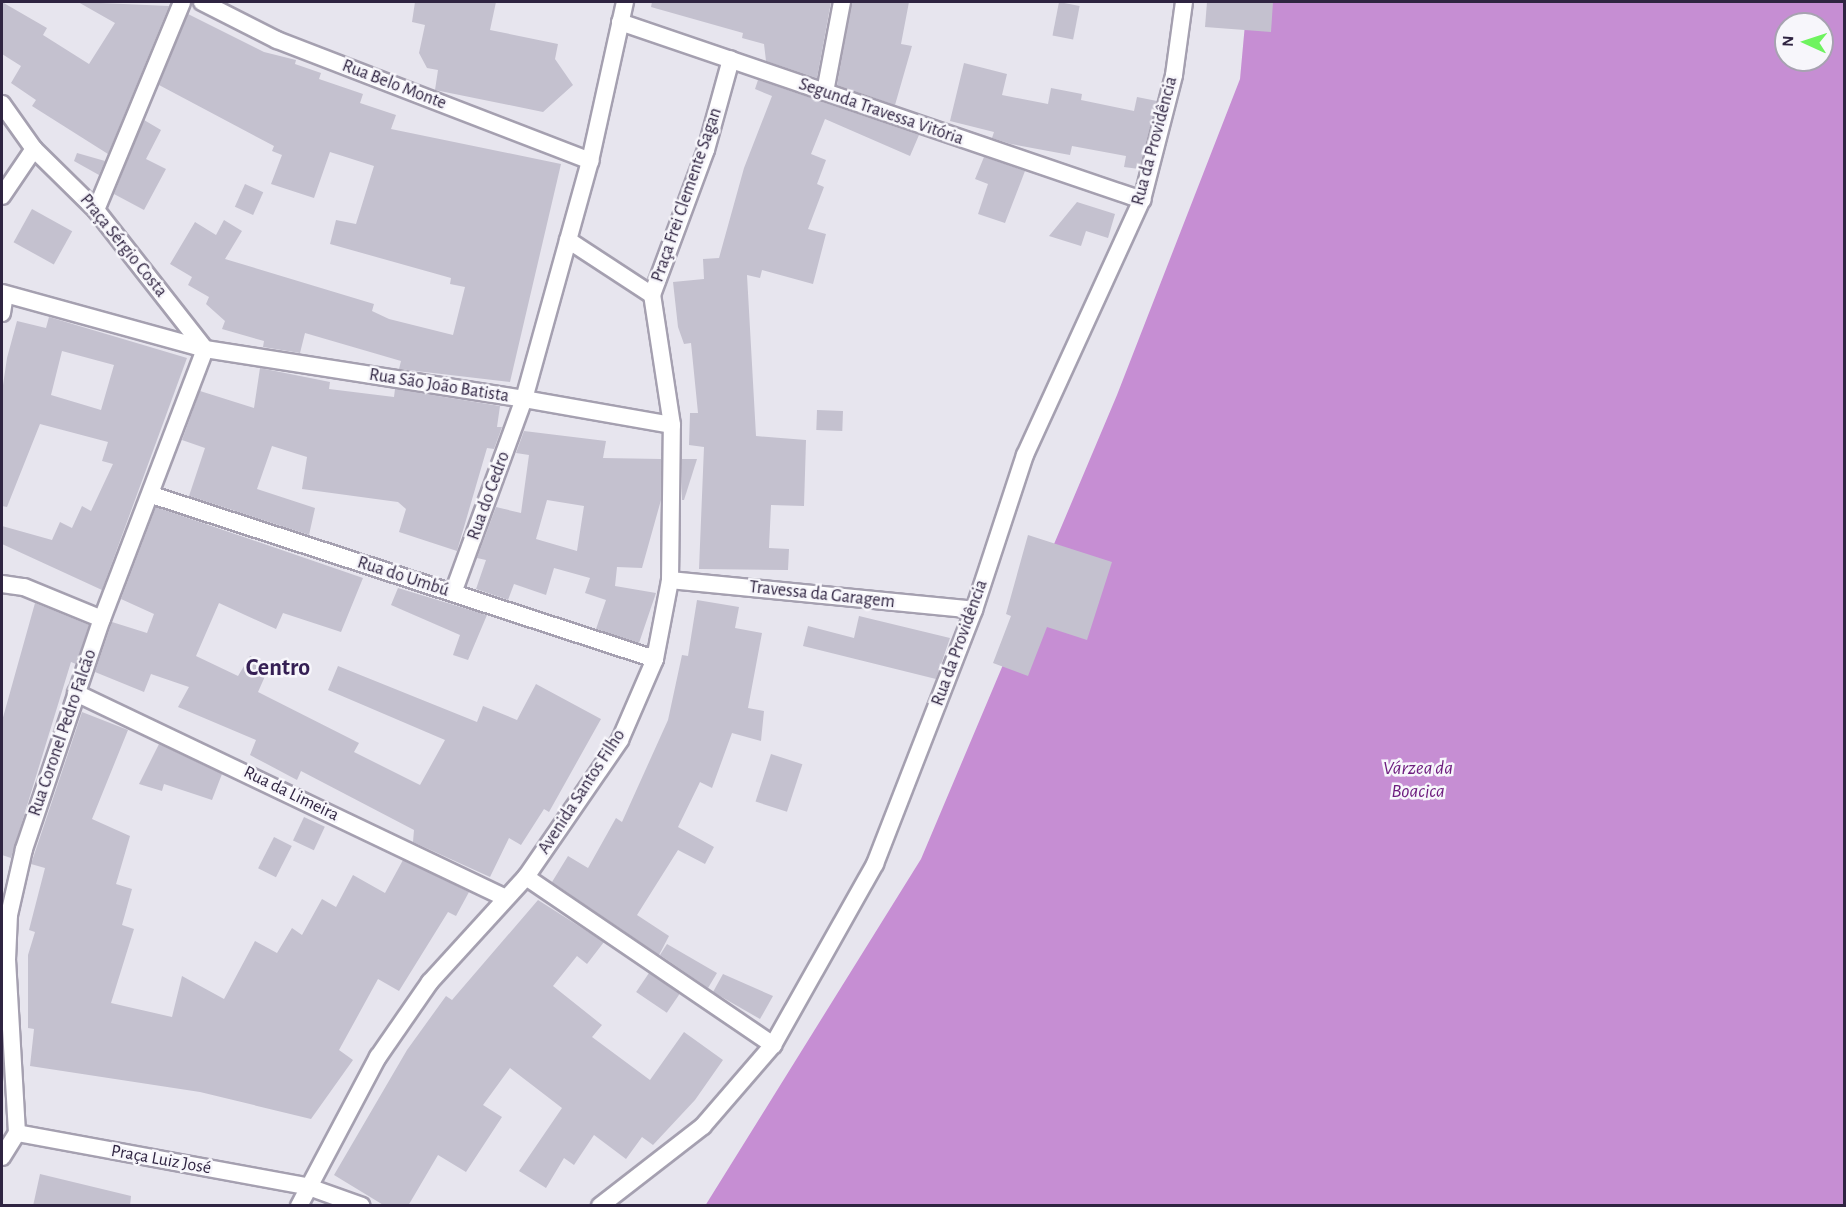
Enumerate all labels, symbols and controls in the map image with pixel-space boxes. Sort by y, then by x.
north arrow [1774,12,1834,72]
text: N [1780,35,1796,47]
street label: Rua Belo Monte [339,55,449,115]
street label: Segunda Travessa Vitória [796,74,966,150]
street label: Rua da Providência [1127,74,1183,208]
street label: Praça Frei Clemente Sagan [647,105,727,285]
street label: Praça Sérgio Costa [75,190,171,302]
street label: Rua São João Batista [368,364,510,408]
street label: Rua do Cedro [463,449,515,543]
street label: Rua do Umbú [355,552,451,602]
street label: Travessa da Garagem [748,577,896,613]
street label: Rua da Providência [927,577,993,709]
street label: Rua Coronel Pedro Falcão [24,647,102,819]
district label: Centro [246,655,310,683]
street label: Avenida Santos Filho [534,726,630,858]
water label: Várzea da Boacica [1383,756,1453,803]
street label: Rua da Limeira [240,762,342,826]
street label: Praça Luiz José [109,1141,213,1179]

